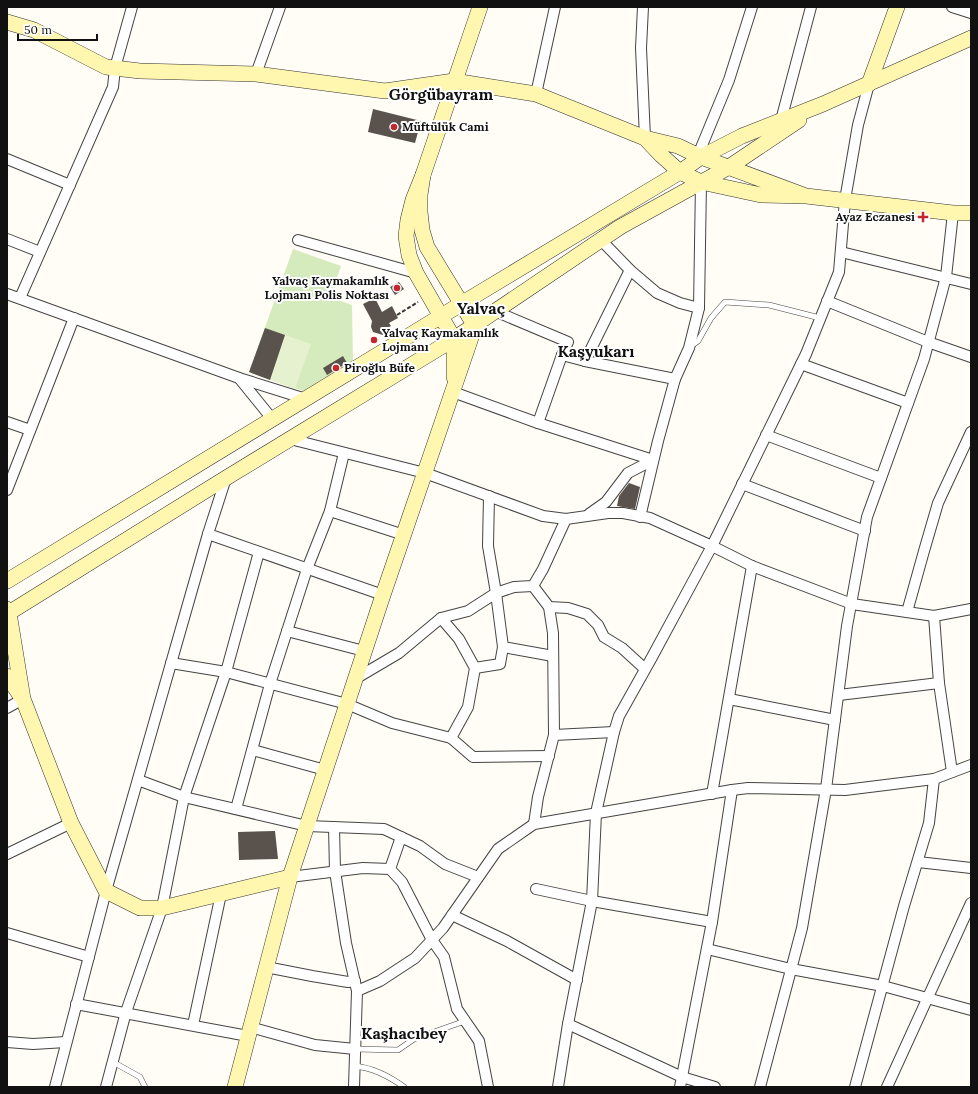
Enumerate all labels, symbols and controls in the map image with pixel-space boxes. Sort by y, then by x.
scale bar [18,16,97,42]
text: 50 m [24,22,52,37]
district label: Görgübayram [389,84,493,104]
place label: Müftülük Cami [402,119,489,134]
marker: Müftülük Cami [389,122,399,132]
place label: Ayaz Eczanesi [835,209,915,224]
marker: Ayaz Eczanesi [918,212,928,222]
place label: Yalvaç Kaymakamlık Lojmanı Polis Noktası [265,273,389,302]
marker: Yalvaç Kaymakamlık Lojmanı Polis Noktası [392,283,402,293]
district label: Yalvaç [457,298,506,318]
place label: Yalvaç Kaymakamlık Lojmanı [382,325,499,354]
marker: Yalvaç Kaymakamlık Lojmanı [369,335,379,345]
district label: Kaşyukarı [558,341,634,361]
place label: Piroğlu Büfe [344,360,416,375]
marker: Piroğlu Büfe [331,363,341,373]
district label: Kaşhacıbey [361,1023,447,1043]

